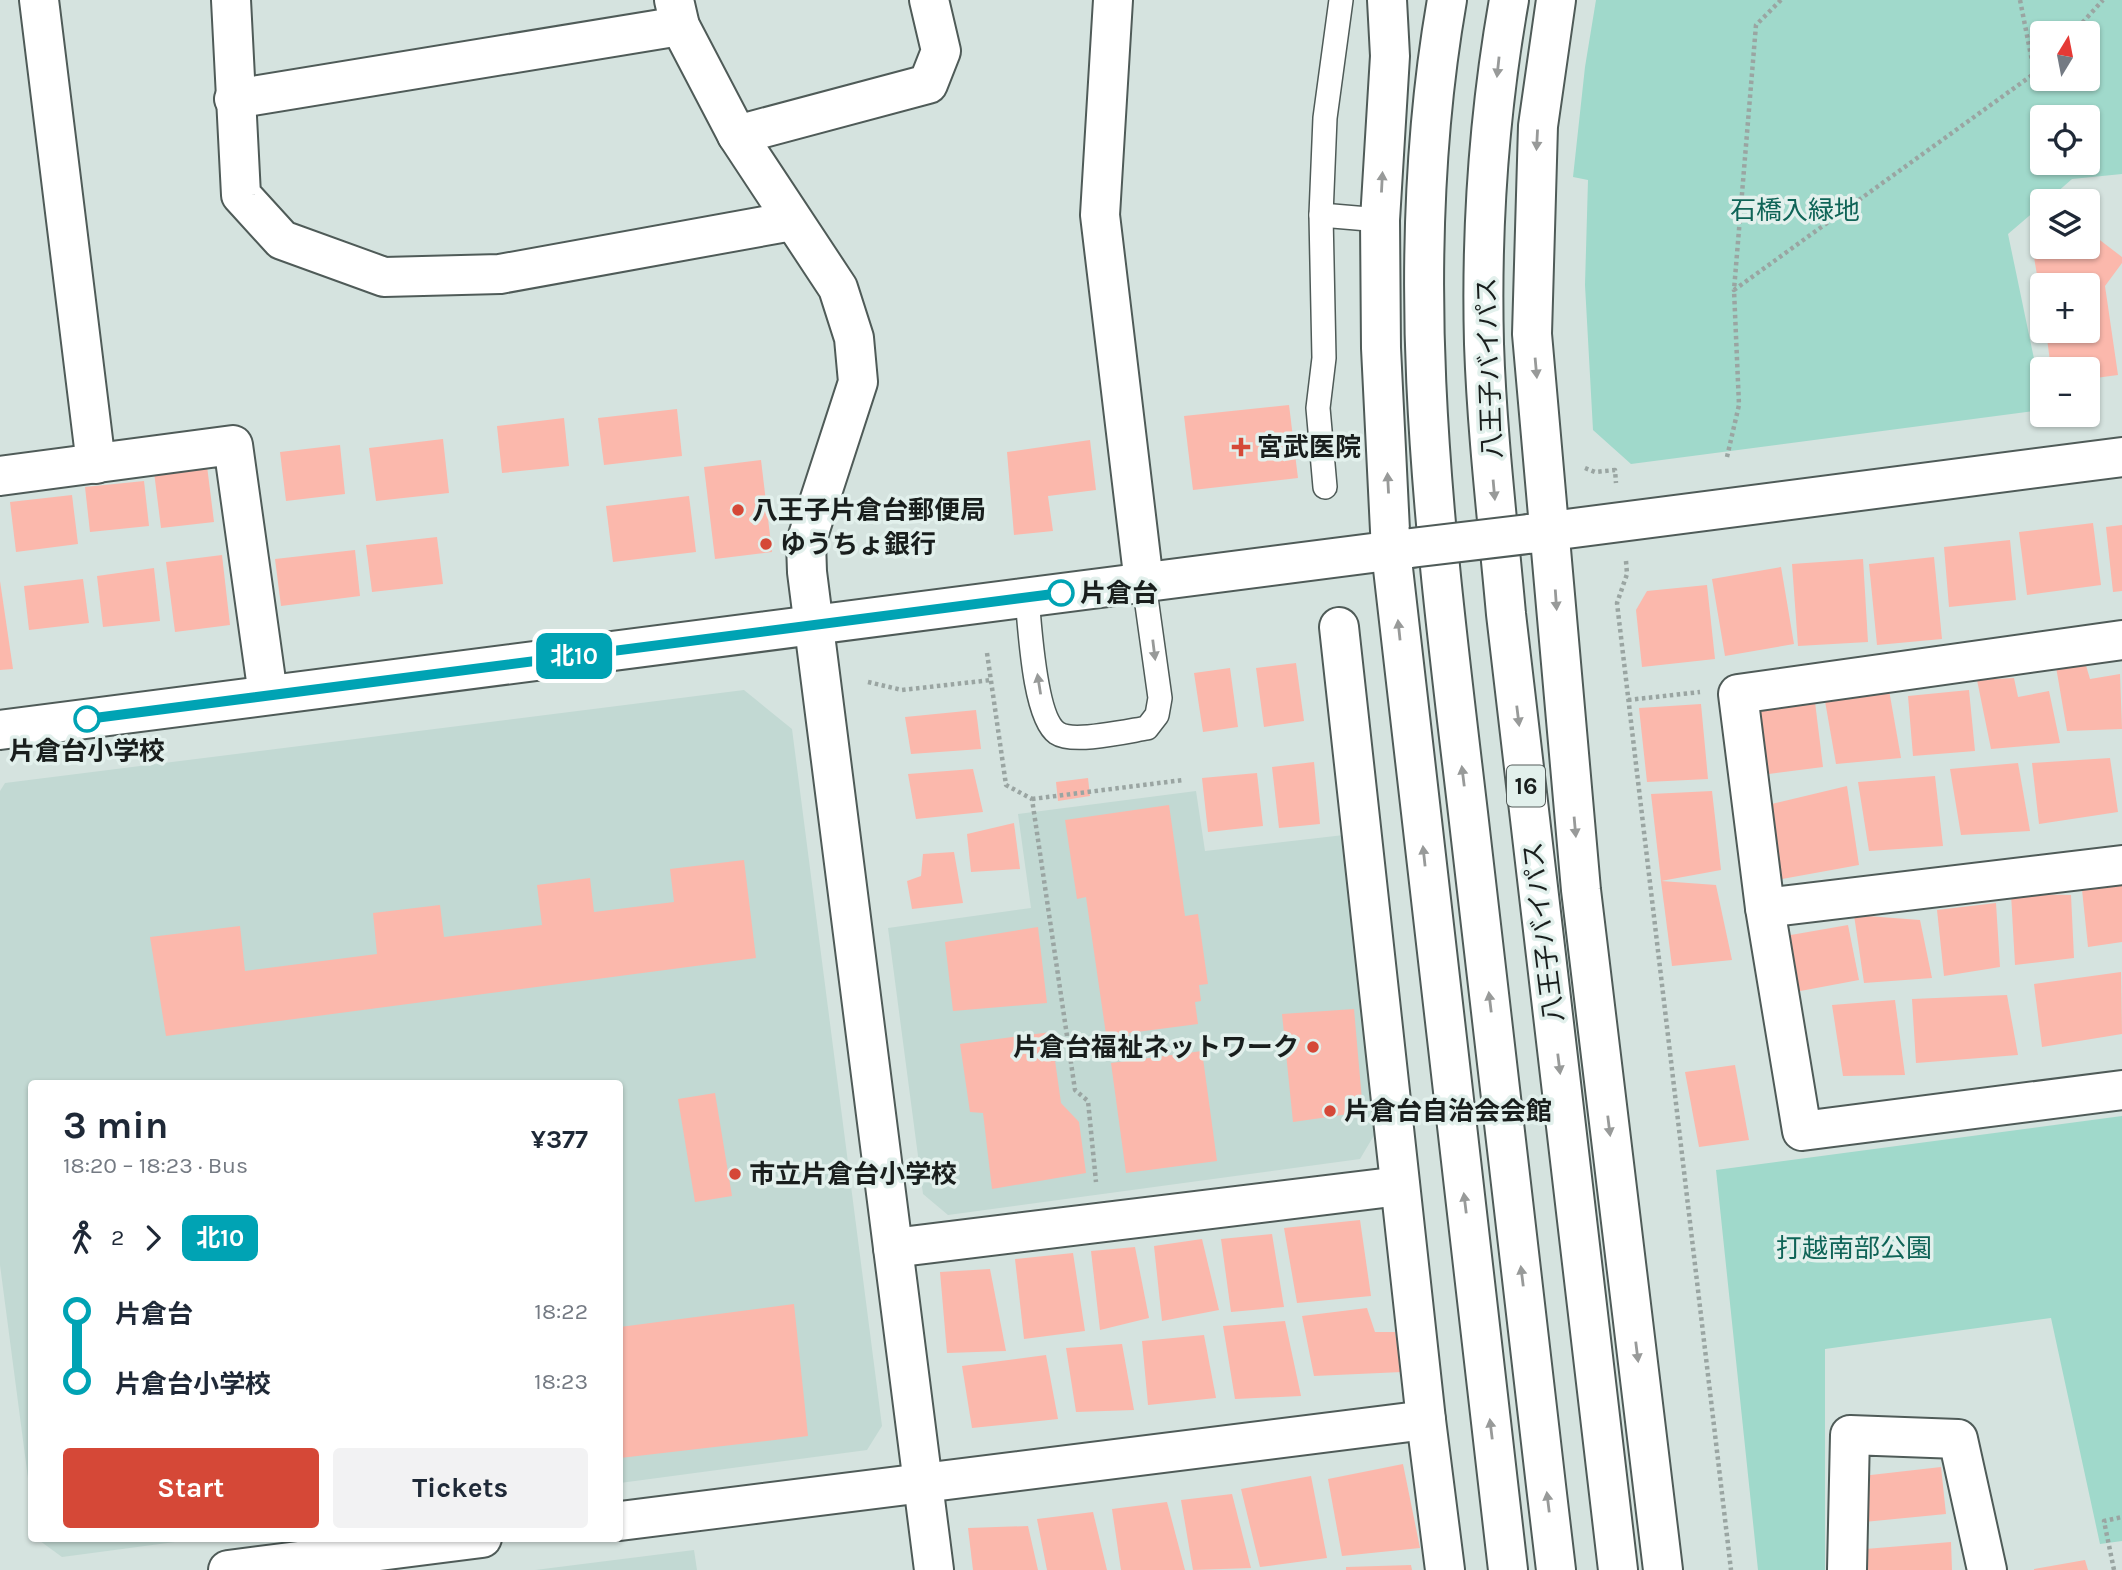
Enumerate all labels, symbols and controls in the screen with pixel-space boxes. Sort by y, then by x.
north arrow [2030,21,2100,91]
map controls [2030,21,2100,427]
one-way arrow [1492,56,1503,78]
button: locate [2030,105,2100,175]
one-way arrow [1532,130,1543,152]
one-way arrow [1376,171,1387,193]
button: layers [2030,189,2100,259]
park label: 石橋入緑地 [1730,195,1860,226]
button: + [2030,273,2100,343]
street label: 八王子バイパス [1471,277,1508,459]
one-way arrow [1530,357,1541,379]
button: − [2030,357,2100,427]
place label: 宮武医院 [1257,432,1361,463]
marker: 宮武医院 [1231,437,1251,457]
one-way arrow [1382,472,1393,494]
one-way arrow [1489,479,1500,501]
place label: 八王子片倉台郵便局 [752,495,986,526]
marker: 八王子片倉台郵便局 [730,502,746,518]
place label: ゆうちょ銀行 [780,529,936,560]
marker: ゆうちょ銀行 [758,536,774,552]
place label: 片倉台 [1080,578,1158,609]
marker: 片倉台 [1048,580,1074,606]
one-way arrow [1551,589,1562,611]
one-way arrow [1393,618,1404,640]
line badge: 北10 [534,633,614,679]
one-way arrow [1148,639,1159,661]
text: 北10 [550,642,598,670]
one-way arrow [1033,673,1044,695]
one-way arrow [1513,705,1524,727]
marker: 片倉台小学校 [74,706,100,732]
place label: 片倉台小学校 [9,736,165,767]
one-way arrow [1458,764,1469,786]
road number: 16 [1507,766,1545,806]
one-way arrow [1569,816,1580,838]
street label: 八王子バイパス [1517,840,1570,1024]
one-way arrow [1418,844,1429,866]
one-way arrow [1484,990,1495,1012]
place label: 片倉台福祉ネットワーク [1013,1032,1299,1063]
marker: 片倉台福祉ネットワーク [1305,1039,1321,1055]
one-way arrow [1553,1053,1564,1075]
place label: 片倉台自治会会館 [1344,1096,1552,1127]
text: 3 min [63,1103,168,1148]
marker: 片倉台自治会会館 [1322,1103,1338,1119]
one-way arrow [1604,1115,1615,1137]
text: ¥377 [531,1124,588,1155]
text: 18:20 – 18:23 · Bus [63,1152,248,1179]
place label: 市立片倉台小学校 [749,1159,957,1190]
marker: 市立片倉台小学校 [727,1166,743,1182]
one-way arrow [1459,1192,1470,1214]
icon: walk [63,1219,101,1257]
icon: forward [134,1219,172,1257]
text: 2 [111,1224,124,1251]
text: 北10 [196,1224,244,1252]
park label: 打越南部公園 [1776,1233,1932,1264]
one-way arrow [1516,1265,1527,1287]
text: 18:22 [534,1298,588,1325]
text: 片倉台 [115,1299,193,1330]
one-way arrow [1631,1341,1642,1363]
text: 18:23 [534,1368,588,1395]
text: 片倉台小学校 [115,1369,271,1400]
one-way arrow [1486,1418,1497,1440]
button: Start [63,1448,319,1528]
button: Tickets [333,1448,588,1528]
one-way arrow [1542,1491,1553,1513]

